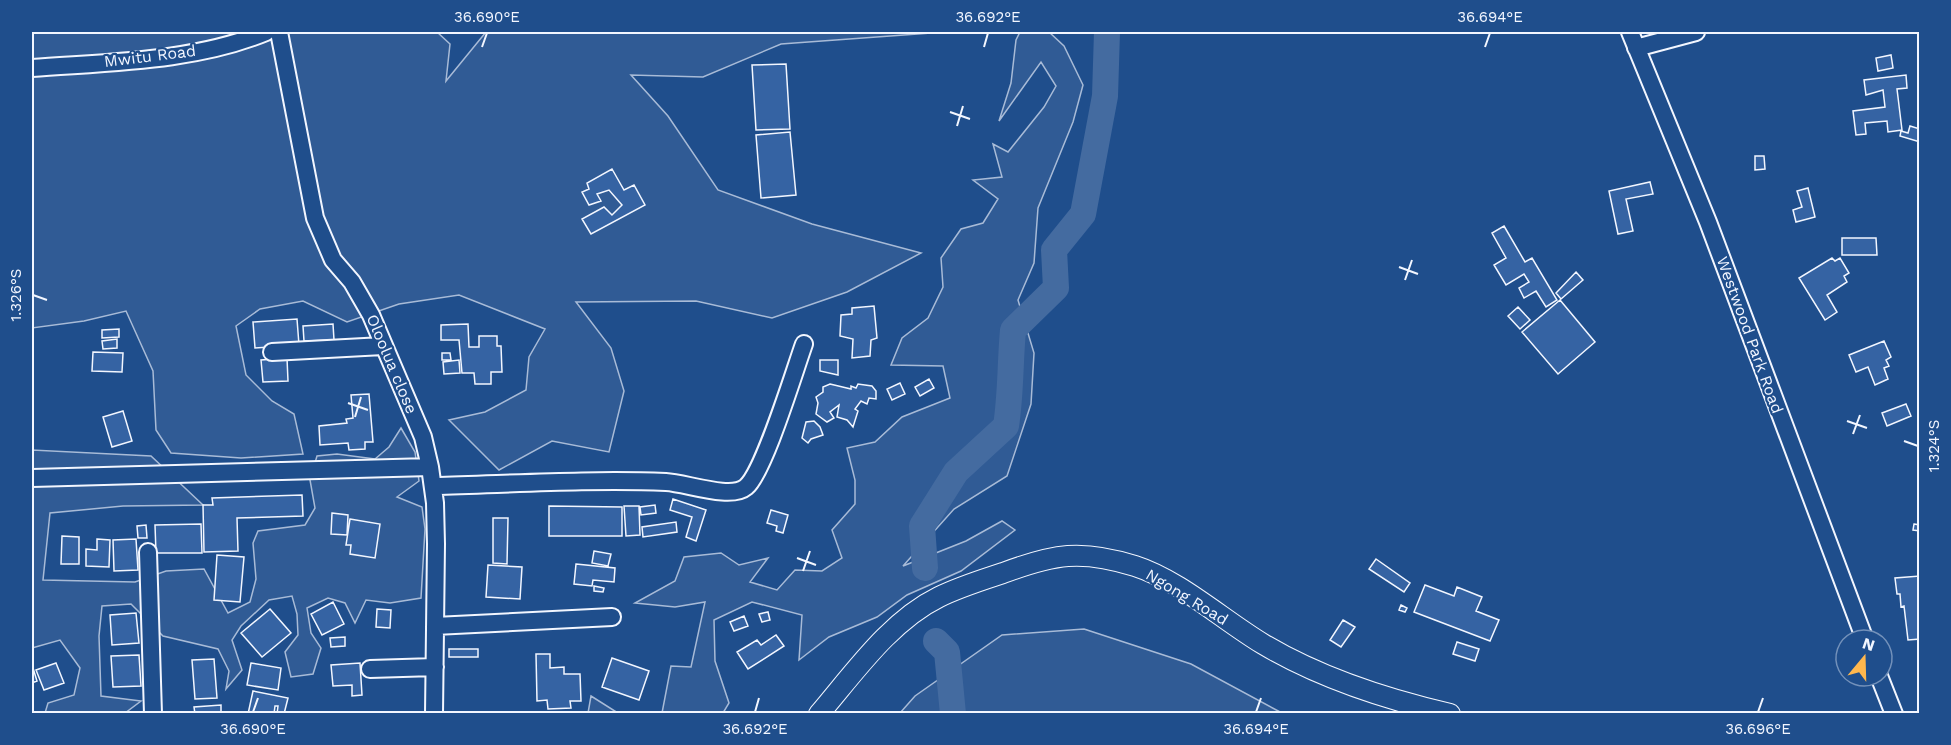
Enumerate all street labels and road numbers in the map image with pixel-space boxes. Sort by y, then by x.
street label: Mwitu Road [103,41,197,71]
street label: Westwood Park Road [1713,254,1787,416]
street label: Oloolua close [363,311,421,417]
street label: Ngong Road [1142,565,1232,629]

